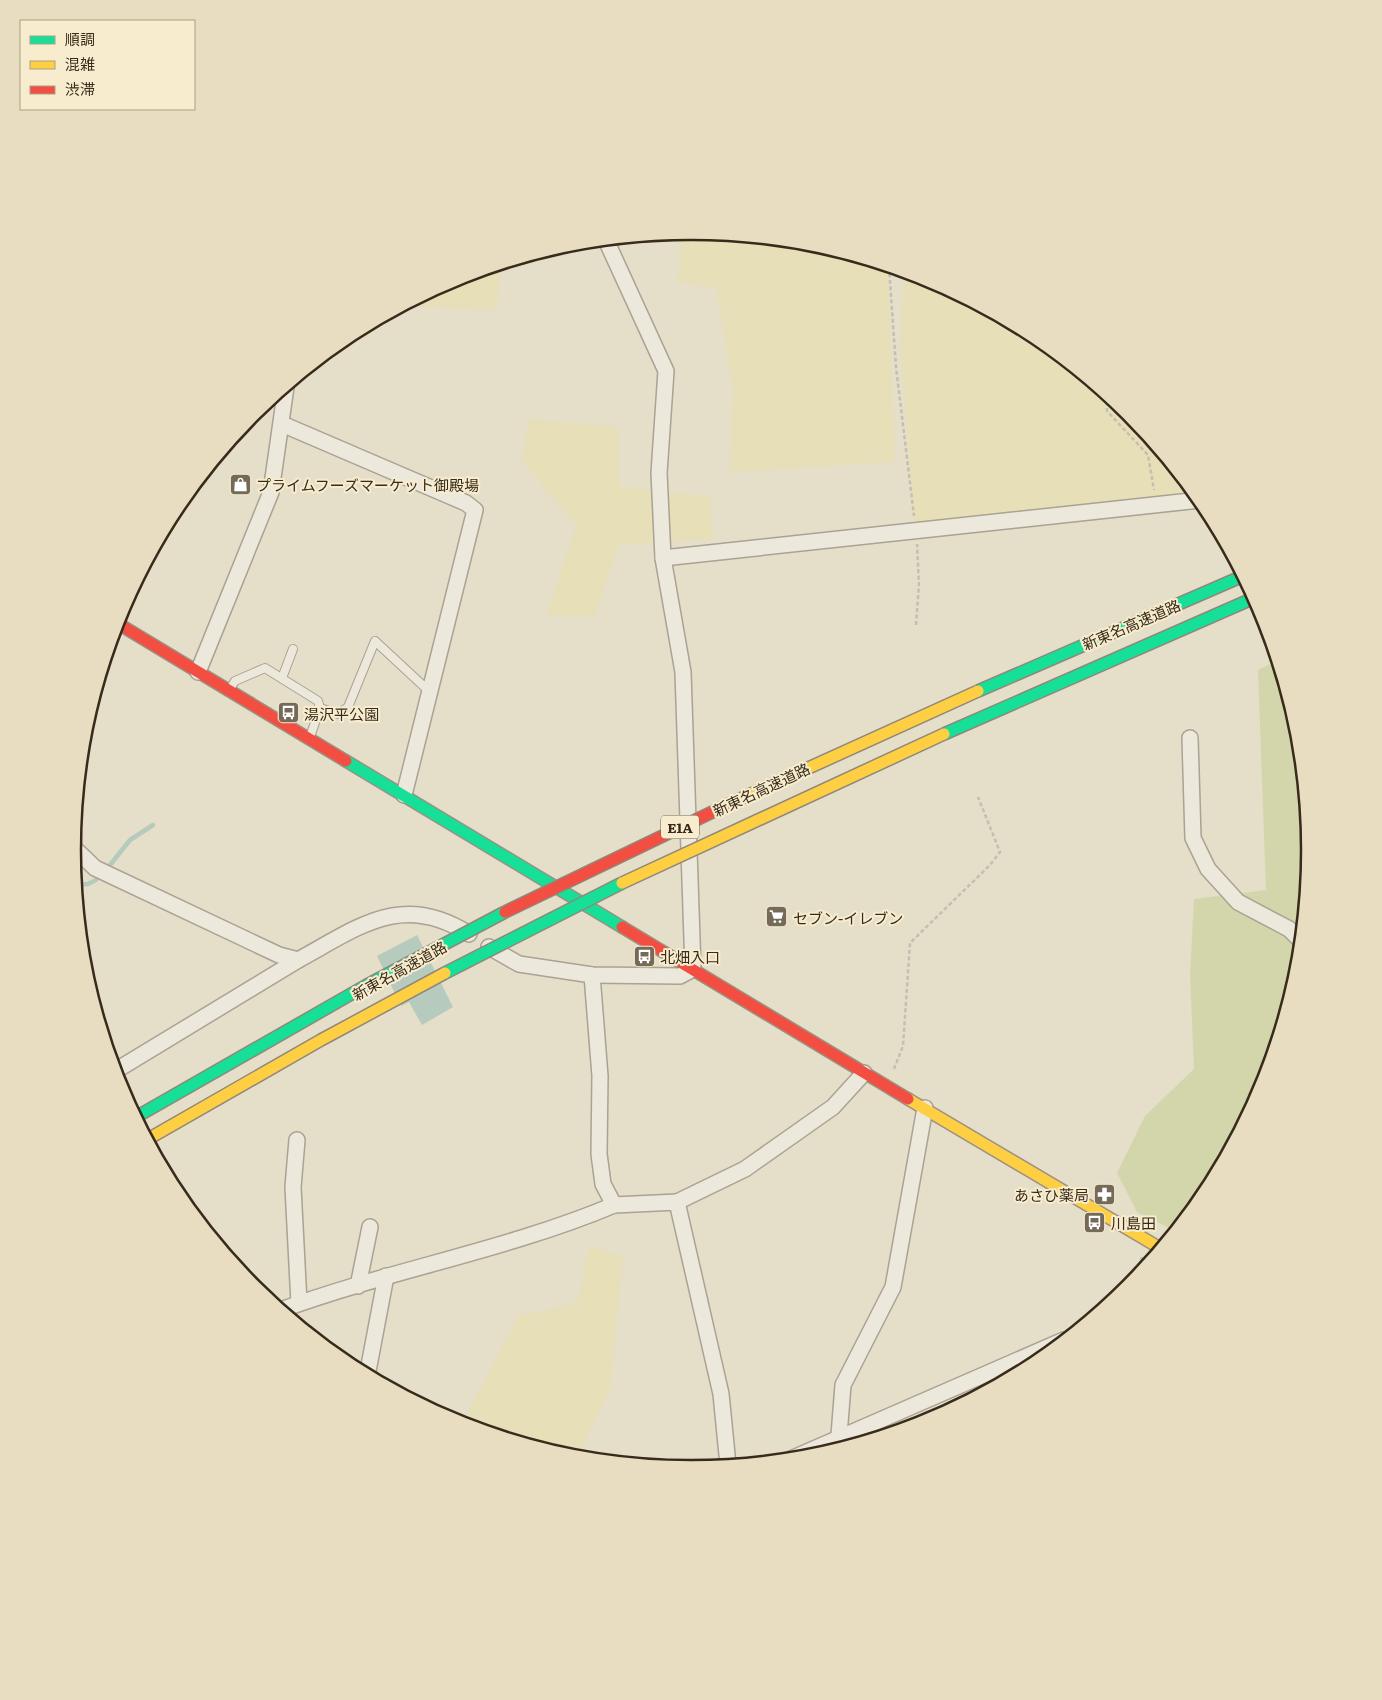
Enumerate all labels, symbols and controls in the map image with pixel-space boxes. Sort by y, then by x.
legend [20,20,195,110]
text: 順調 [65,27,95,50]
text: 混雑 [65,52,95,75]
text: 渋滞 [65,77,95,100]
shop icon: プライムフーズマーケット御殿場 [228,472,252,496]
place label: プライムフーズマーケット御殿場 [256,473,479,496]
street label: 新東名高速道路 [1078,593,1184,655]
bus stop icon: 湯沢平公園 [276,701,300,725]
place label: 湯沢平公園 [304,702,379,725]
street label: 新東名高速道路 [709,756,813,822]
road number: E1A [661,816,699,839]
supermarket icon: セブン-イレブン [765,905,789,929]
place label: セブン-イレブン [793,906,903,929]
street label: 新東名高速道路 [348,934,450,1006]
bus stop icon: 北畑入口 [632,944,656,968]
place label: 北畑入口 [660,945,720,968]
pharmacy icon: あさひ薬局 [1093,1182,1117,1206]
place label: あさひ薬局 [1014,1183,1089,1206]
bus stop icon: 川島田 [1083,1210,1107,1234]
place label: 川島田 [1111,1211,1156,1234]

